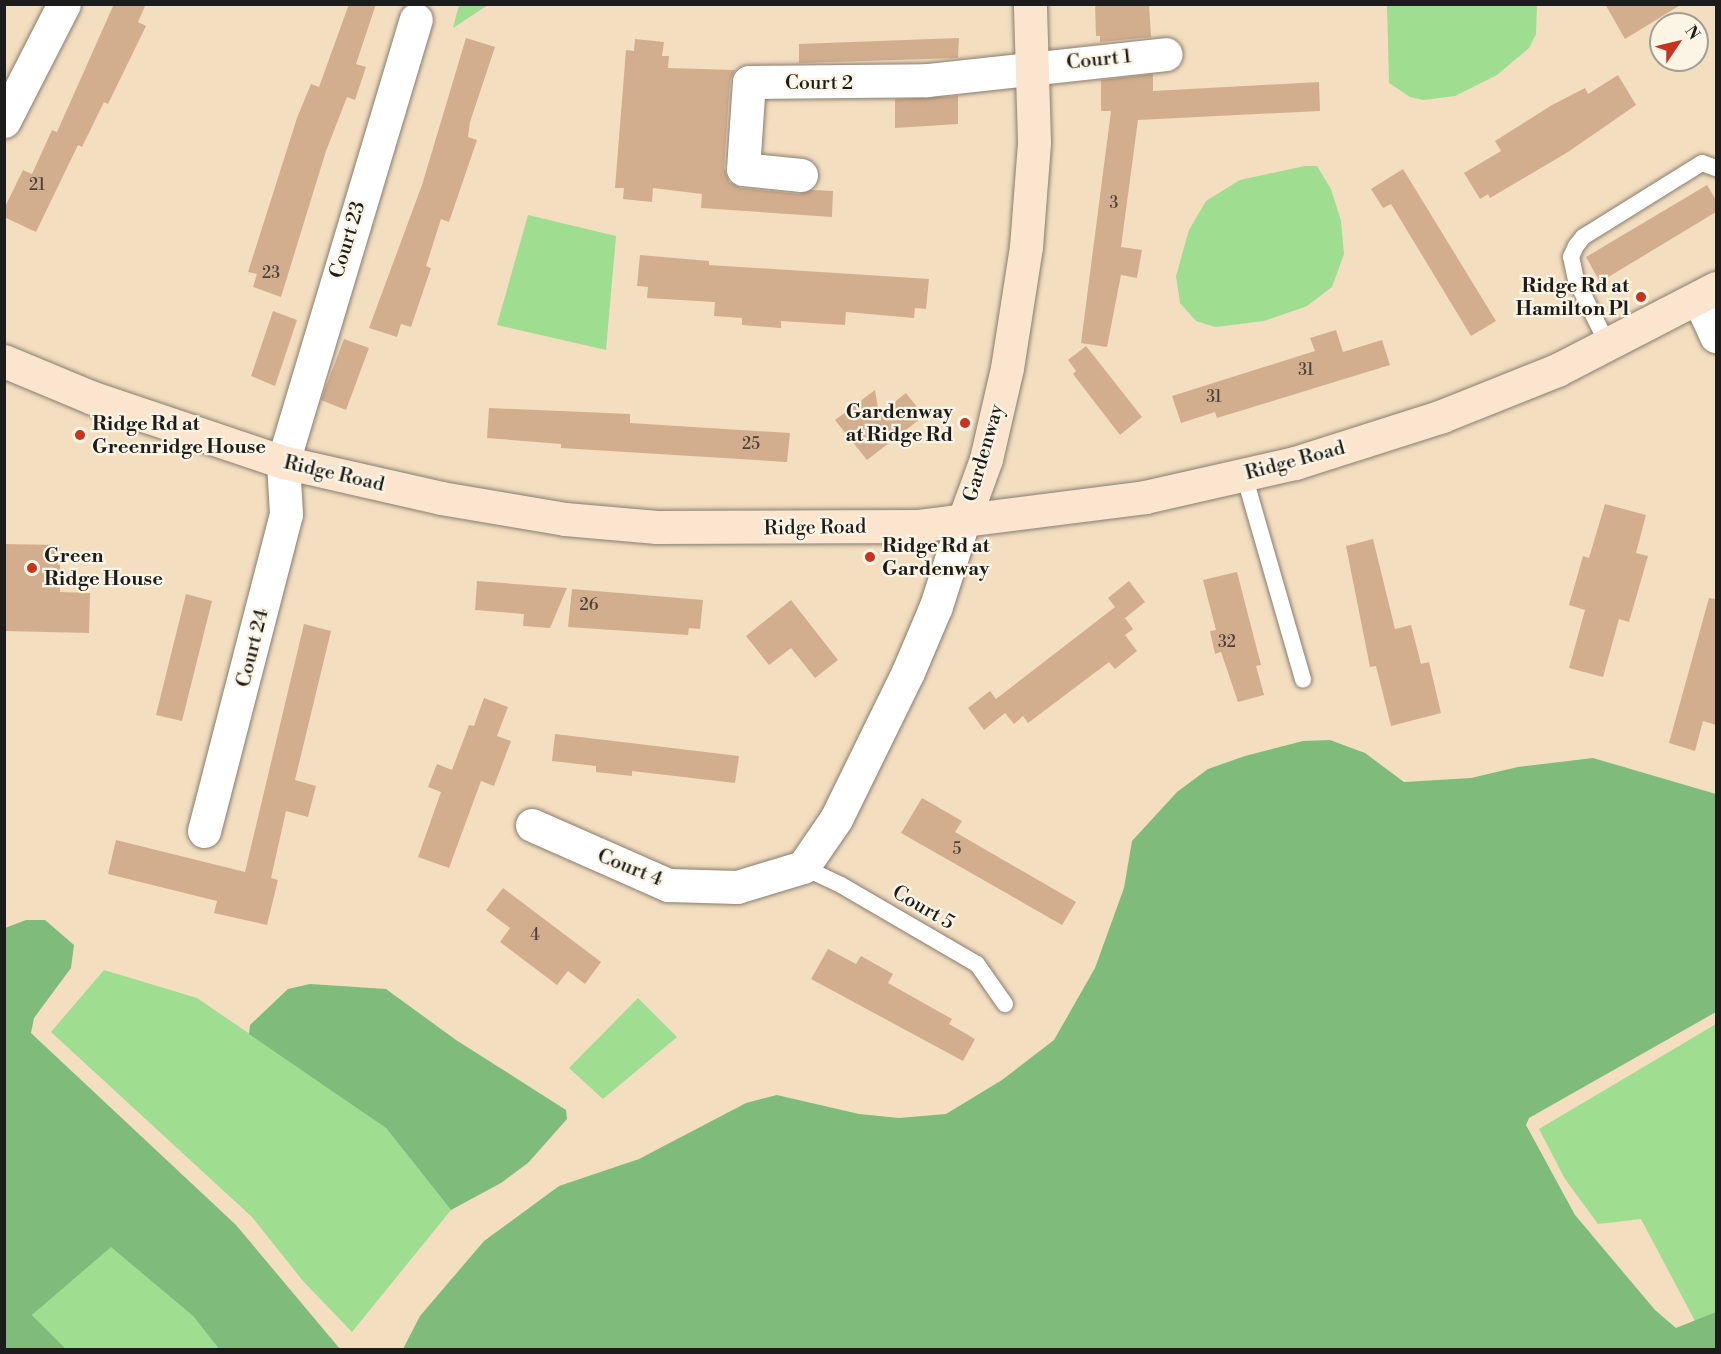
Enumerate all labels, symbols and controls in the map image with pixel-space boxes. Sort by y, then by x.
north arrow [1649,12,1709,72]
text: N [1680,22,1704,44]
street label: Court 1 [1065,45,1133,75]
street label: Court 2 [785,71,853,95]
house number: 21 [29,175,45,195]
house number: 3 [1110,193,1118,213]
street label: Court 23 [325,199,371,281]
house number: 23 [262,263,280,283]
place label: Ridge Rd at Hamilton Pl [1515,274,1629,321]
marker: Ridge Rd at Hamilton Pl [1634,290,1648,304]
house number: 31 [1298,360,1314,380]
house number: 31 [1206,387,1222,407]
place label: Gardenway at Ridge Rd [845,400,953,447]
street label: Gardenway [959,401,1009,505]
place label: Ridge Rd at Greenridge House [92,412,266,459]
marker: Gardenway at Ridge Rd [958,416,972,430]
marker: Ridge Rd at Greenridge House [73,428,87,442]
house number: 25 [742,434,760,454]
street label: Ridge Road [1242,436,1348,486]
street label: Ridge Road [281,451,387,497]
street label: Ridge Road [764,515,866,541]
place label: Ridge Rd at Gardenway [882,534,990,581]
place label: Green Ridge House [44,544,163,591]
marker: Ridge Rd at Gardenway [863,550,877,564]
marker: Green Ridge House [25,561,39,575]
house number: 26 [580,595,598,615]
street label: Court 24 [232,606,274,690]
house number: 32 [1218,632,1236,652]
house number: 5 [953,839,961,859]
street label: Court 4 [594,844,666,892]
street label: Court 5 [888,881,958,935]
house number: 4 [530,925,540,945]

